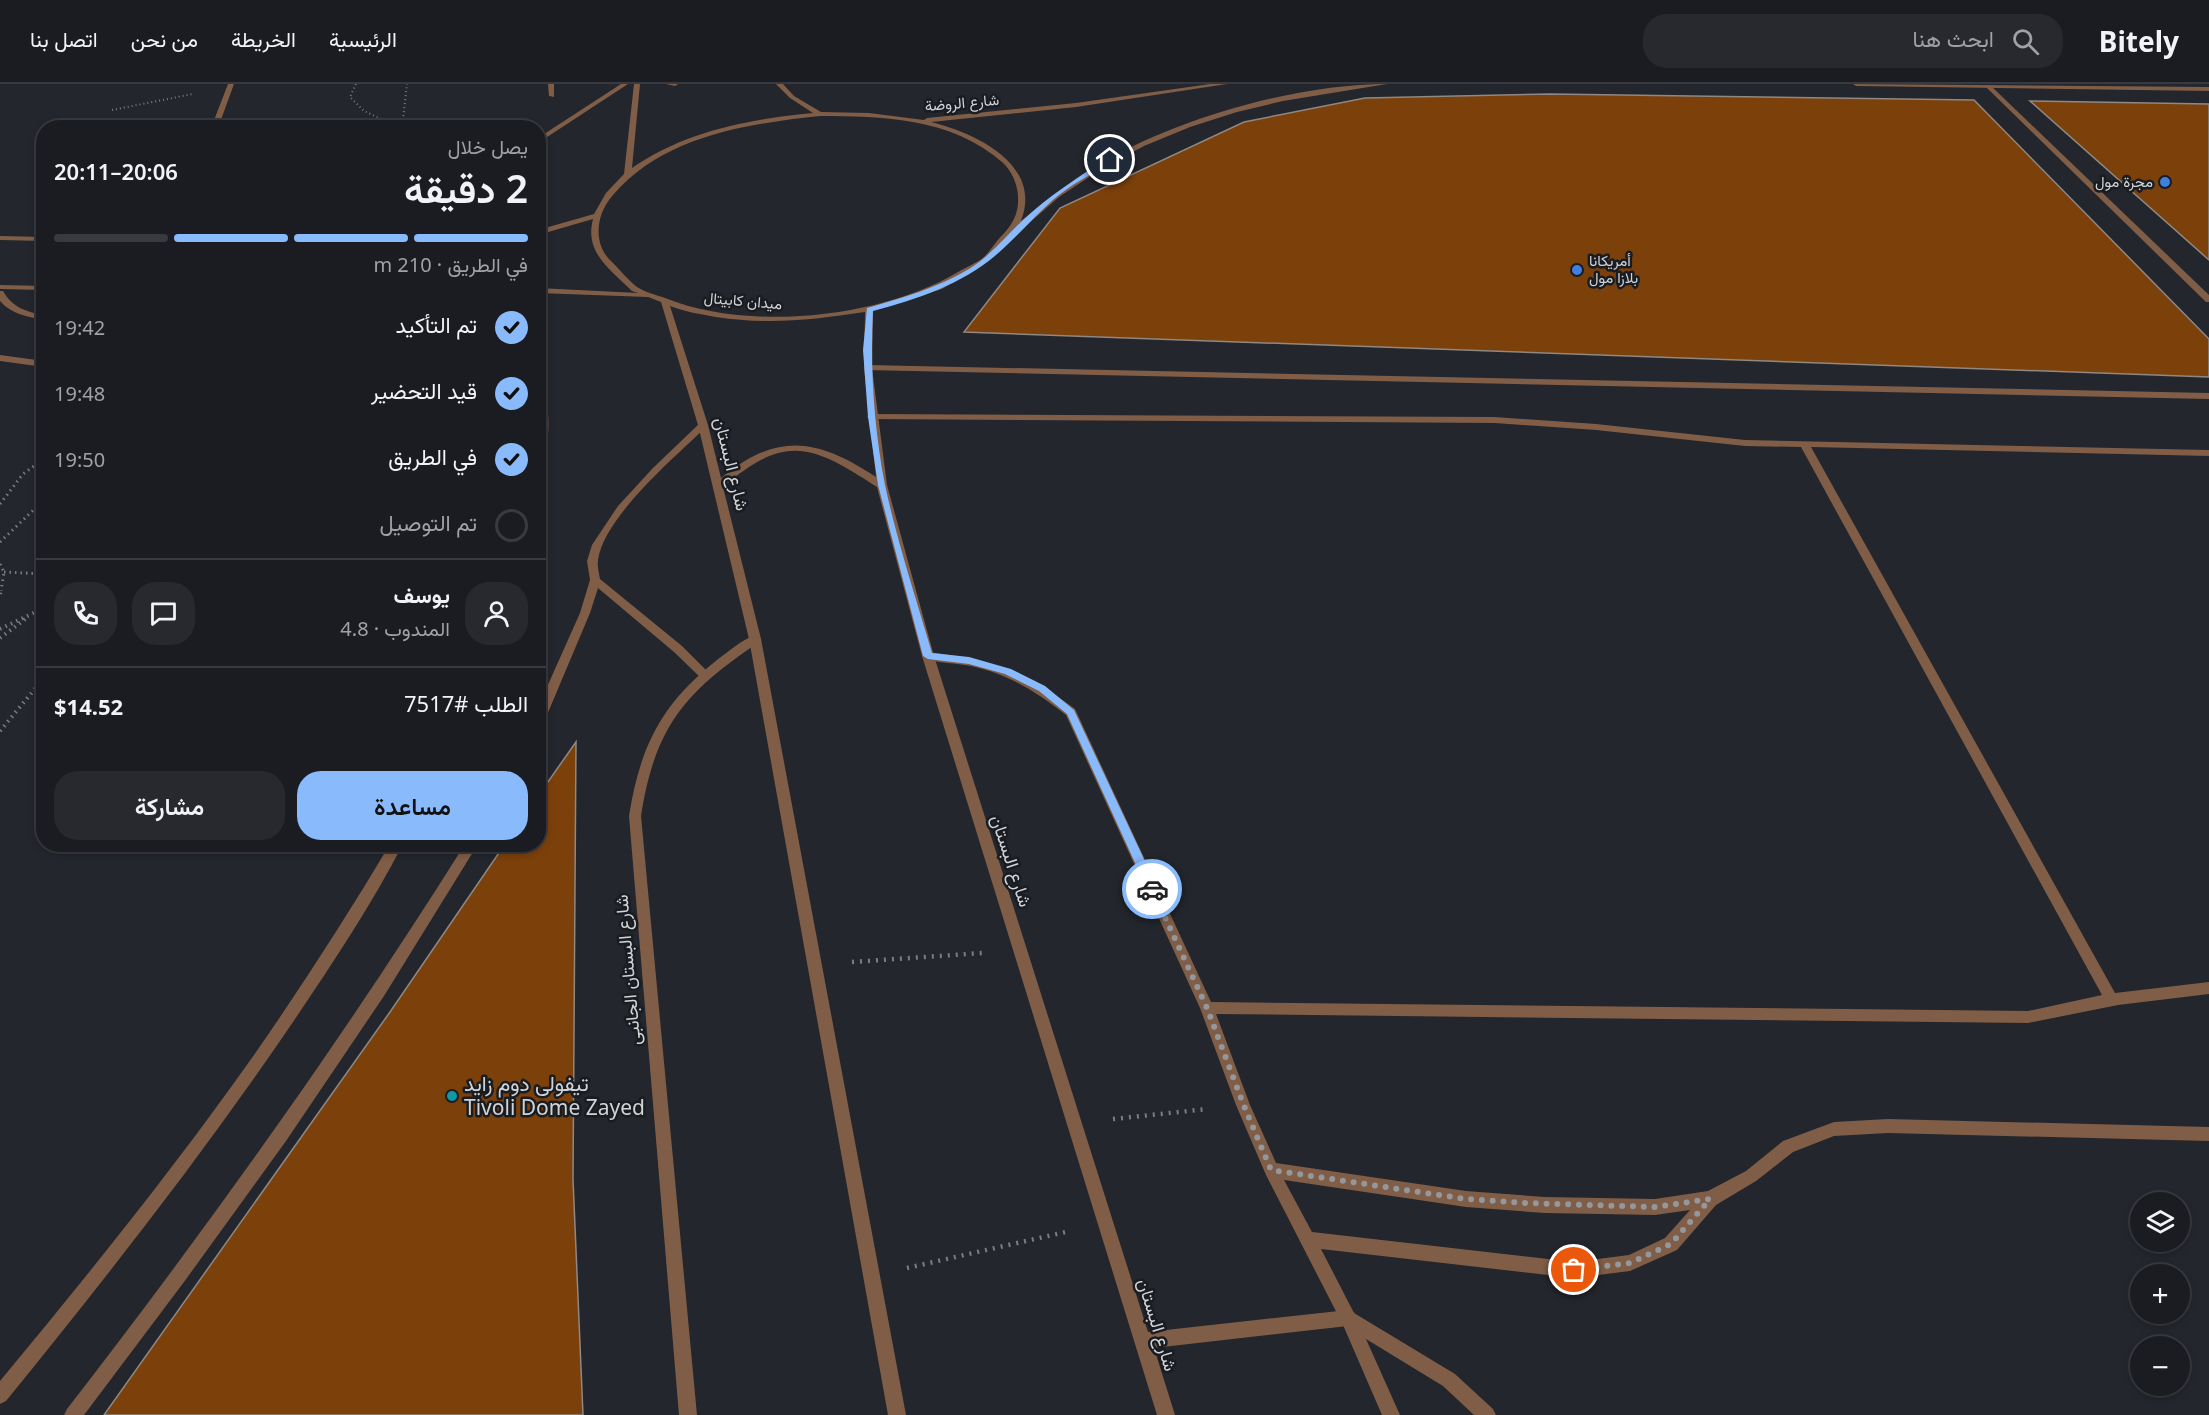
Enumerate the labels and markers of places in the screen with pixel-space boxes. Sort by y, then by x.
pin [1084,134,1135,185]
place label: مجرة مول [2095,171,2153,191]
marker: مجرة مول [2158,175,2172,189]
place label: أمريكانا بلازا مول [1589,250,1638,287]
marker: أمريكانا بلازا مول [1570,263,1584,277]
place label: تيفولى دوم زايد Tivoli Dome Zayed [464,1069,645,1121]
marker: تيفولى دوم زايد Tivoli Dome Zayed [445,1089,459,1103]
pin [1548,1244,1599,1295]

